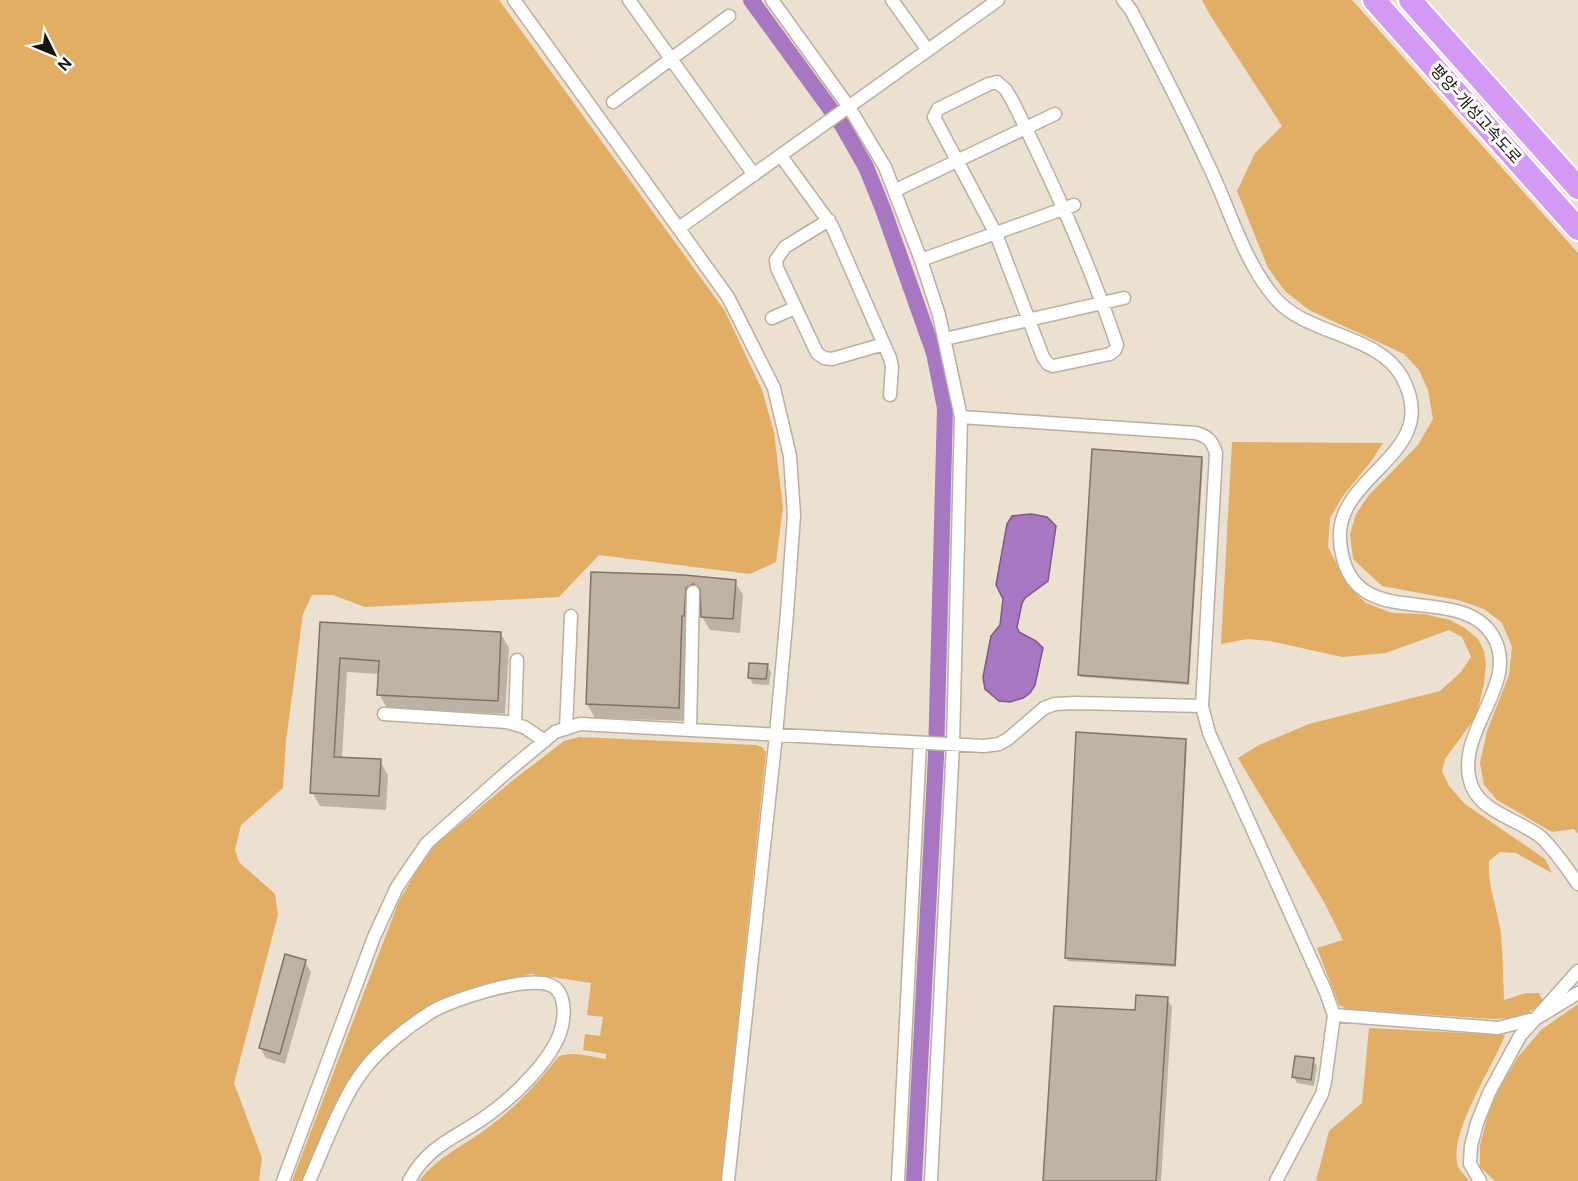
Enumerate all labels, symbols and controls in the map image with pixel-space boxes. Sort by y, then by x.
north arrow [24,24,84,84]
text: N [53,52,76,75]
street label: 평양-개성고속도로 [1426,60,1526,168]

